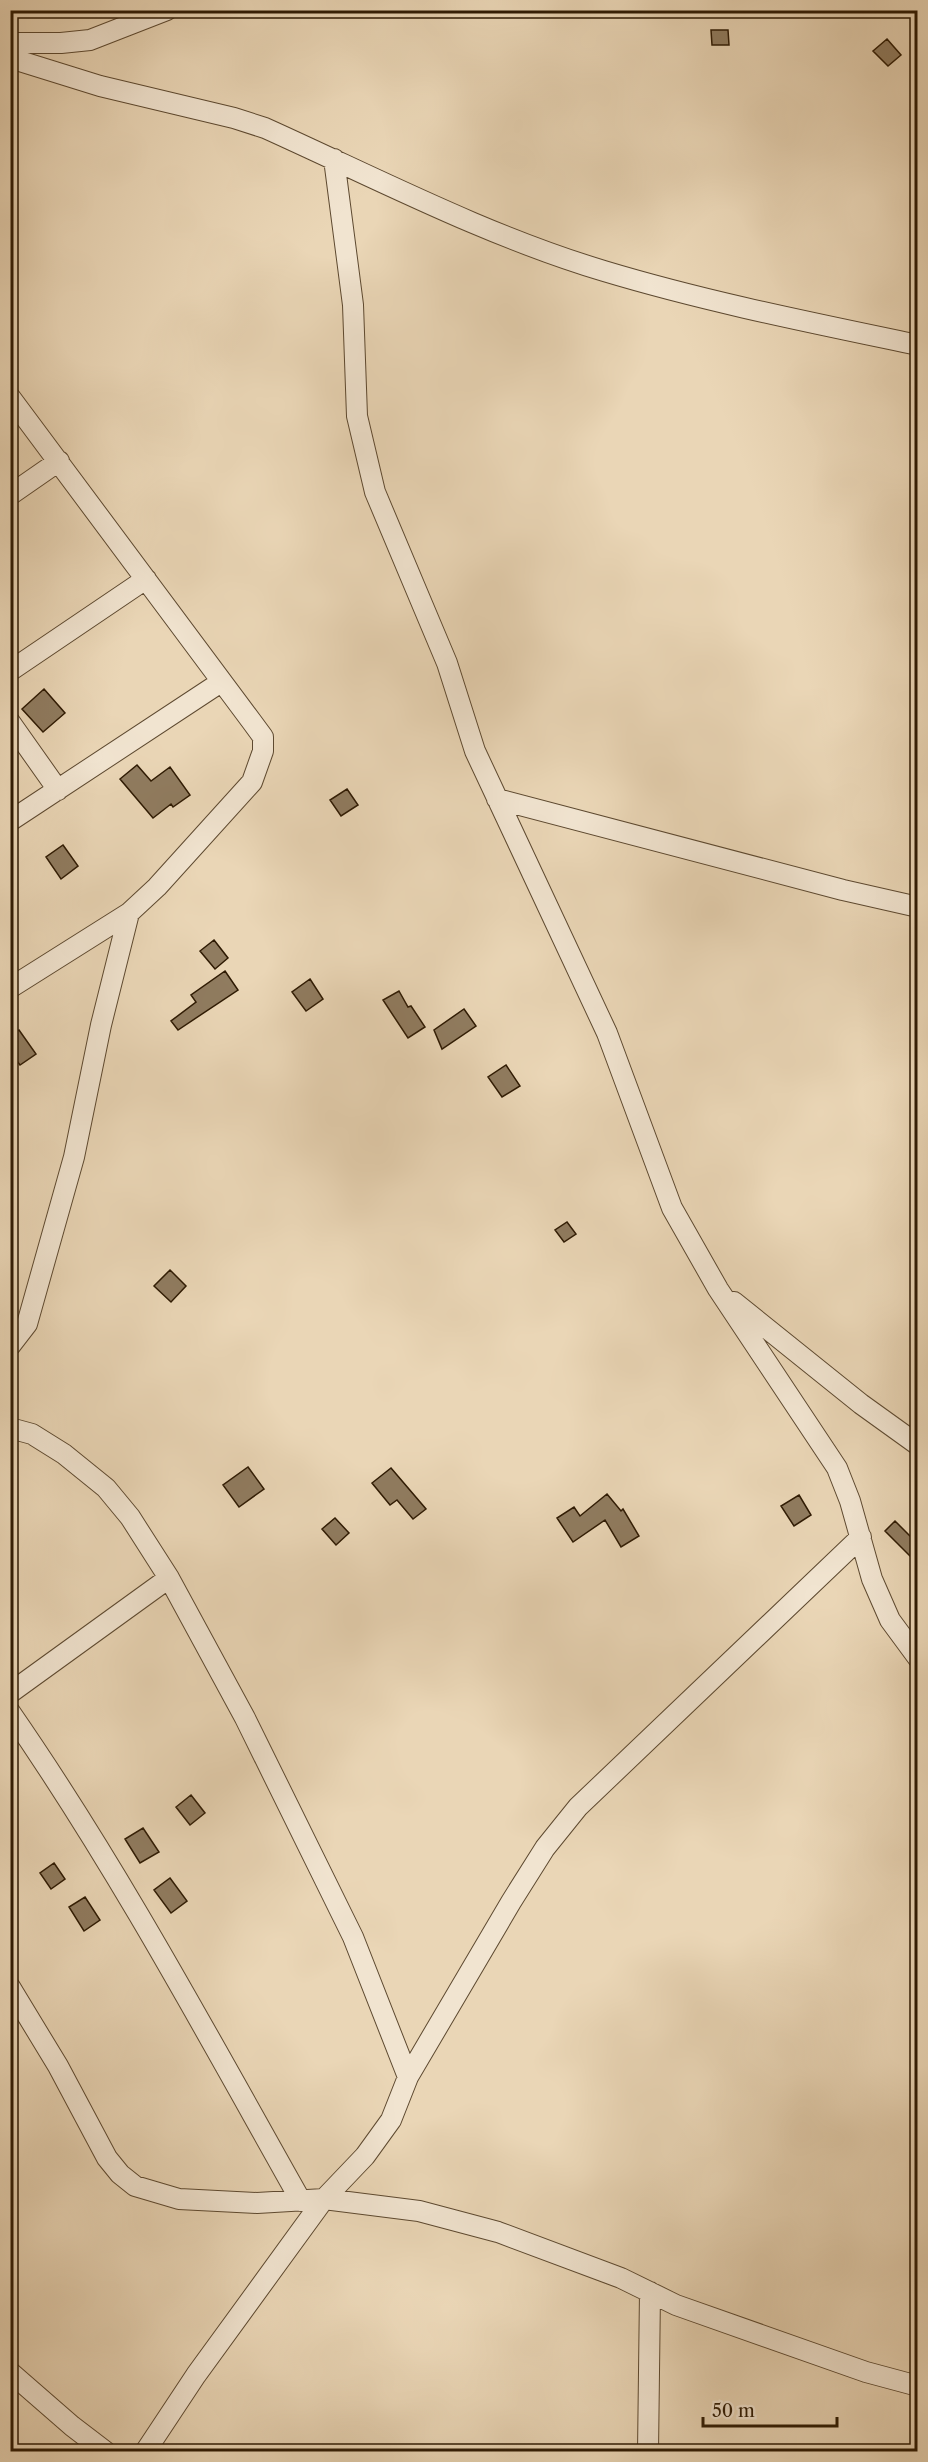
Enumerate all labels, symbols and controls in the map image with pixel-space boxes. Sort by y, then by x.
scale bar [703,2390,836,2428]
text: 50 m [712,2400,755,2422]

